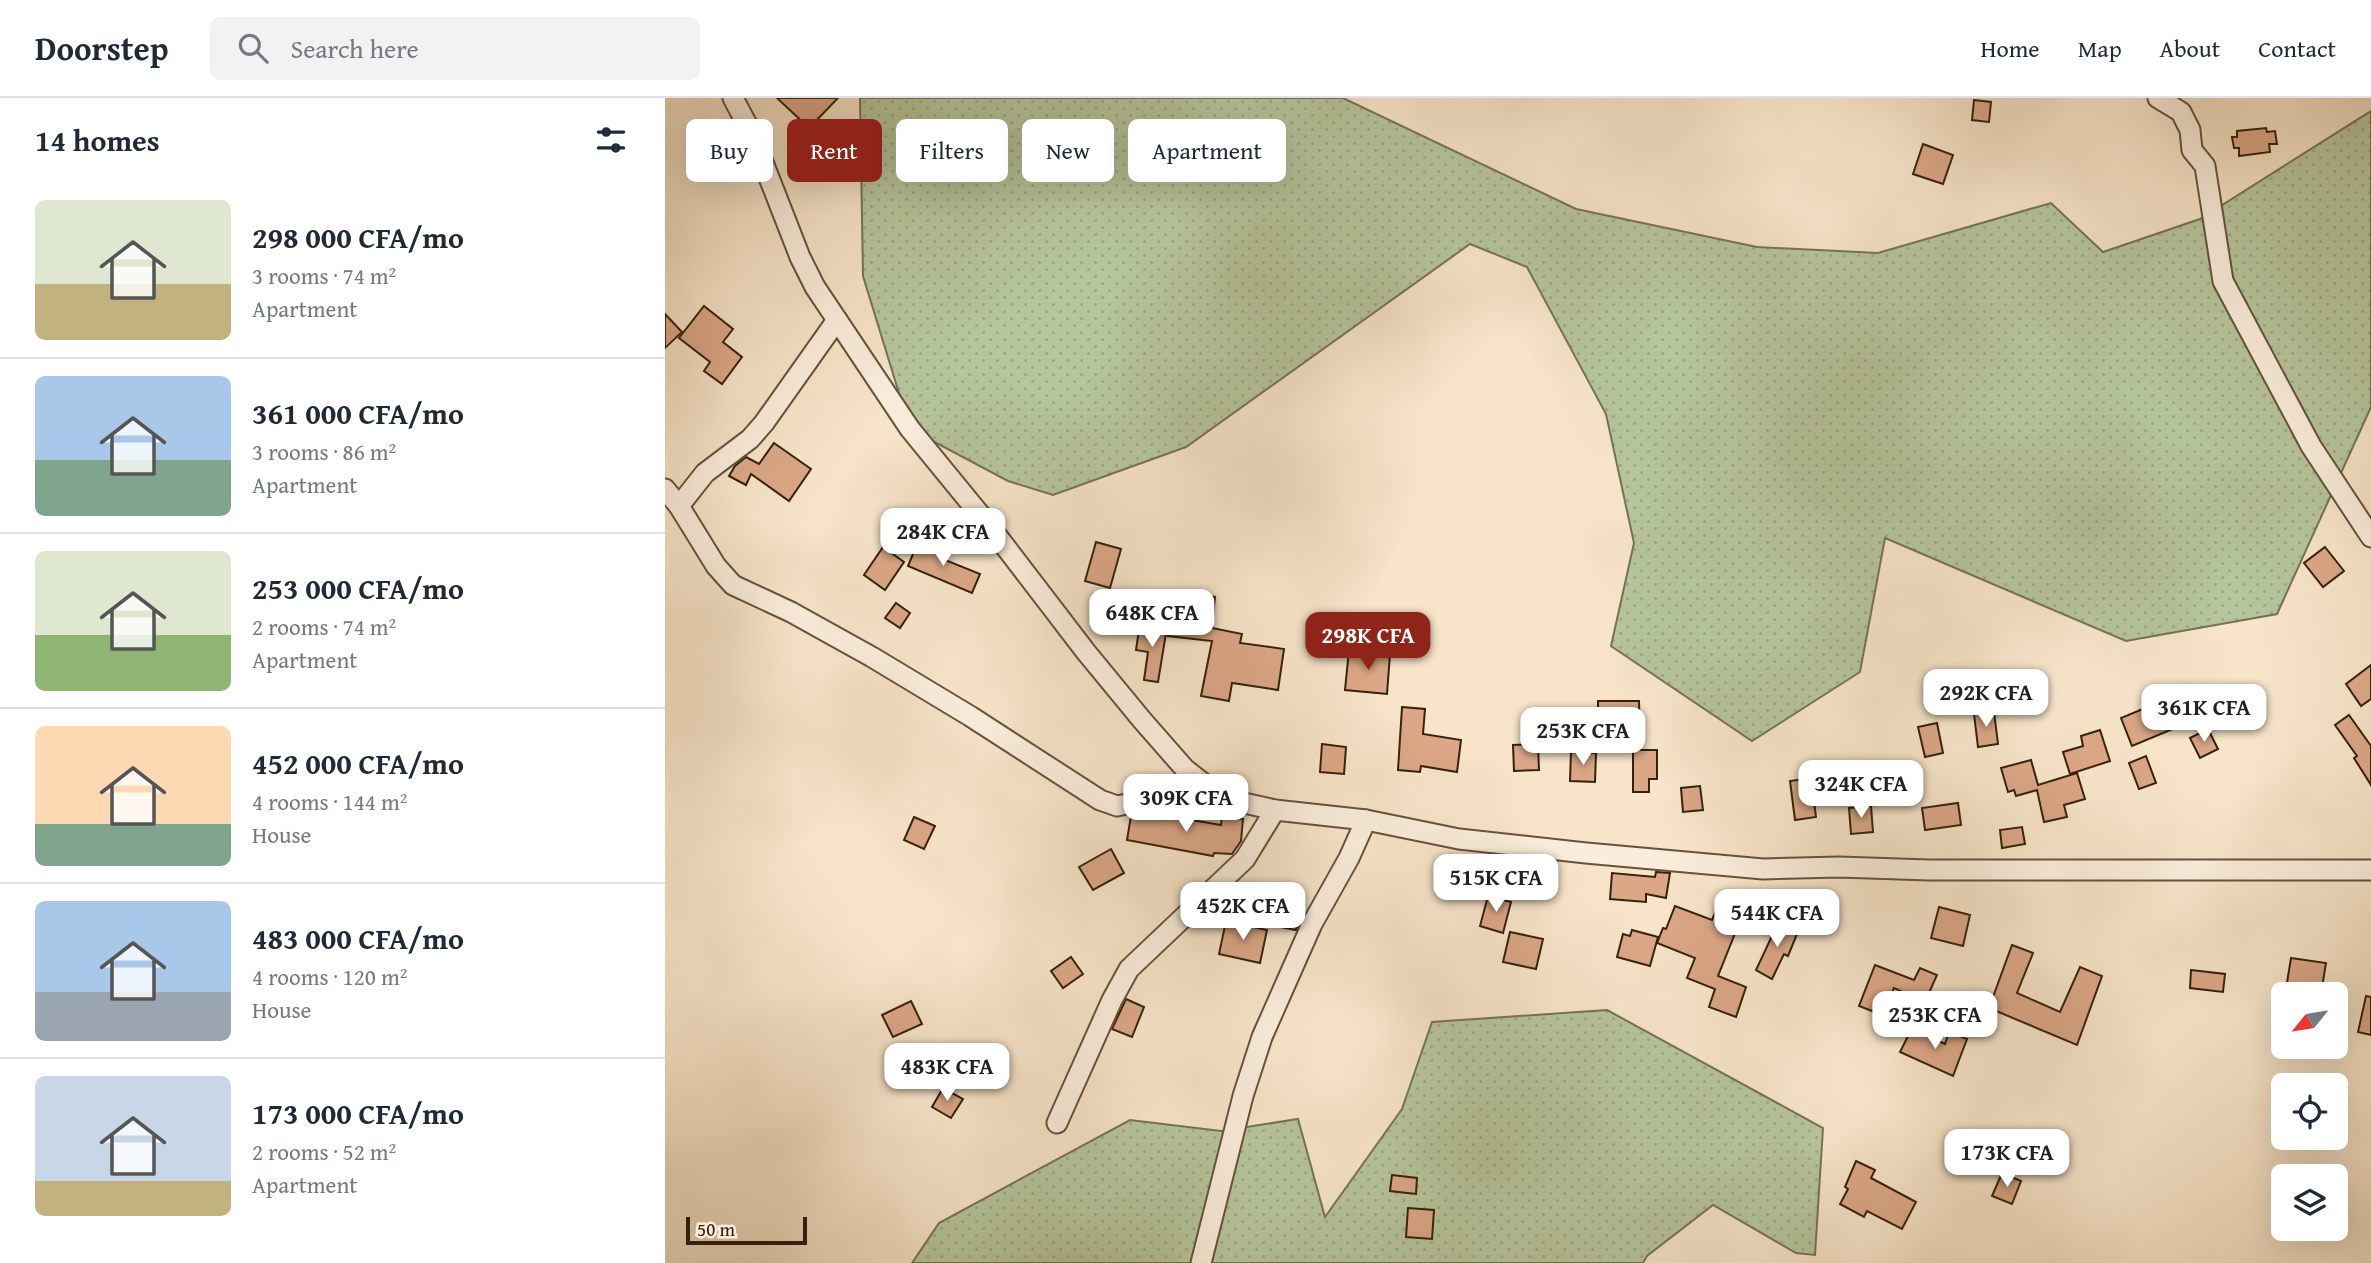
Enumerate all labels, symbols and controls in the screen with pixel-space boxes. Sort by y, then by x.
search box [210,17,700,80]
text: Doorstep [35,24,168,72]
icon: search [234,29,272,67]
text: Search here [290,29,419,68]
text: Home [1981,31,2040,66]
text: Map [2078,31,2122,66]
text: About [2160,31,2220,66]
text: Contact [2258,31,2336,66]
text: 14 homes [35,118,160,162]
chip: Buy [686,119,773,182]
chip: Rent [787,119,882,182]
chip: Filters [896,119,1008,182]
chip: New [1022,119,1114,182]
chip: Apartment [1128,119,1286,182]
icon: filters [592,121,630,159]
text: 298 000 CFA/mo [252,215,464,259]
icon: home [91,228,175,312]
text: 3 rooms · 74 m² [252,259,396,292]
text: Apartment [252,292,357,325]
text: 361 000 CFA/mo [252,391,464,435]
icon: home [91,404,175,488]
text: 3 rooms · 86 m² [252,435,396,468]
text: Apartment [252,468,357,501]
pin: 284K CFA [871,508,1015,568]
text: 284K CFA [896,514,990,547]
text: 253 000 CFA/mo [252,566,464,610]
icon: home [91,579,175,663]
pin: 648K CFA [1080,589,1224,649]
text: 648K CFA [1105,595,1199,628]
text: 2 rooms · 74 m² [252,610,396,643]
pin: 298K CFA [1296,612,1440,672]
text: 298K CFA [1321,618,1415,651]
text: Apartment [252,643,357,676]
pin: 292K CFA [1914,670,2058,729]
text: 292K CFA [1939,675,2033,708]
pin: 361K CFA [2132,684,2276,744]
text: 361K CFA [2157,690,2251,723]
pin: 253K CFA [1511,708,1655,767]
text: 253K CFA [1536,713,1630,746]
text: 452 000 CFA/mo [252,741,464,785]
icon: home [91,754,175,838]
pin: 324K CFA [1789,760,1933,820]
text: 324K CFA [1814,766,1908,799]
pin: 309K CFA [1114,774,1258,834]
text: 309K CFA [1139,780,1233,813]
text: 4 rooms · 144 m² [252,785,407,818]
text: House [252,818,311,851]
pin: 515K CFA [1424,854,1568,914]
text: 515K CFA [1449,860,1543,893]
pin: 452K CFA [1171,882,1315,942]
text: 452K CFA [1196,888,1290,921]
pin: 544K CFA [1705,890,1849,949]
text: 544K CFA [1730,895,1824,928]
text: 483 000 CFA/mo [252,916,464,960]
icon: home [91,929,175,1013]
text: 4 rooms · 120 m² [252,960,407,993]
north arrow [2271,982,2349,1059]
map controls [2271,982,2348,1241]
pin: 253K CFA [1863,992,2007,1051]
text: House [252,993,311,1026]
text: 253K CFA [1888,997,1982,1030]
pin: 483K CFA [875,1044,1019,1103]
text: 483K CFA [900,1049,994,1082]
button: locate [2271,1073,2348,1150]
text: 173 000 CFA/mo [252,1091,464,1135]
icon: home [91,1104,175,1188]
pin: 173K CFA [1935,1130,2079,1189]
text: 2 rooms · 52 m² [252,1135,396,1168]
text: 173K CFA [1960,1135,2054,1168]
button: layers [2271,1164,2348,1241]
text: Apartment [252,1168,357,1201]
scale bar [686,1214,807,1246]
text: 50 m [697,1215,735,1243]

